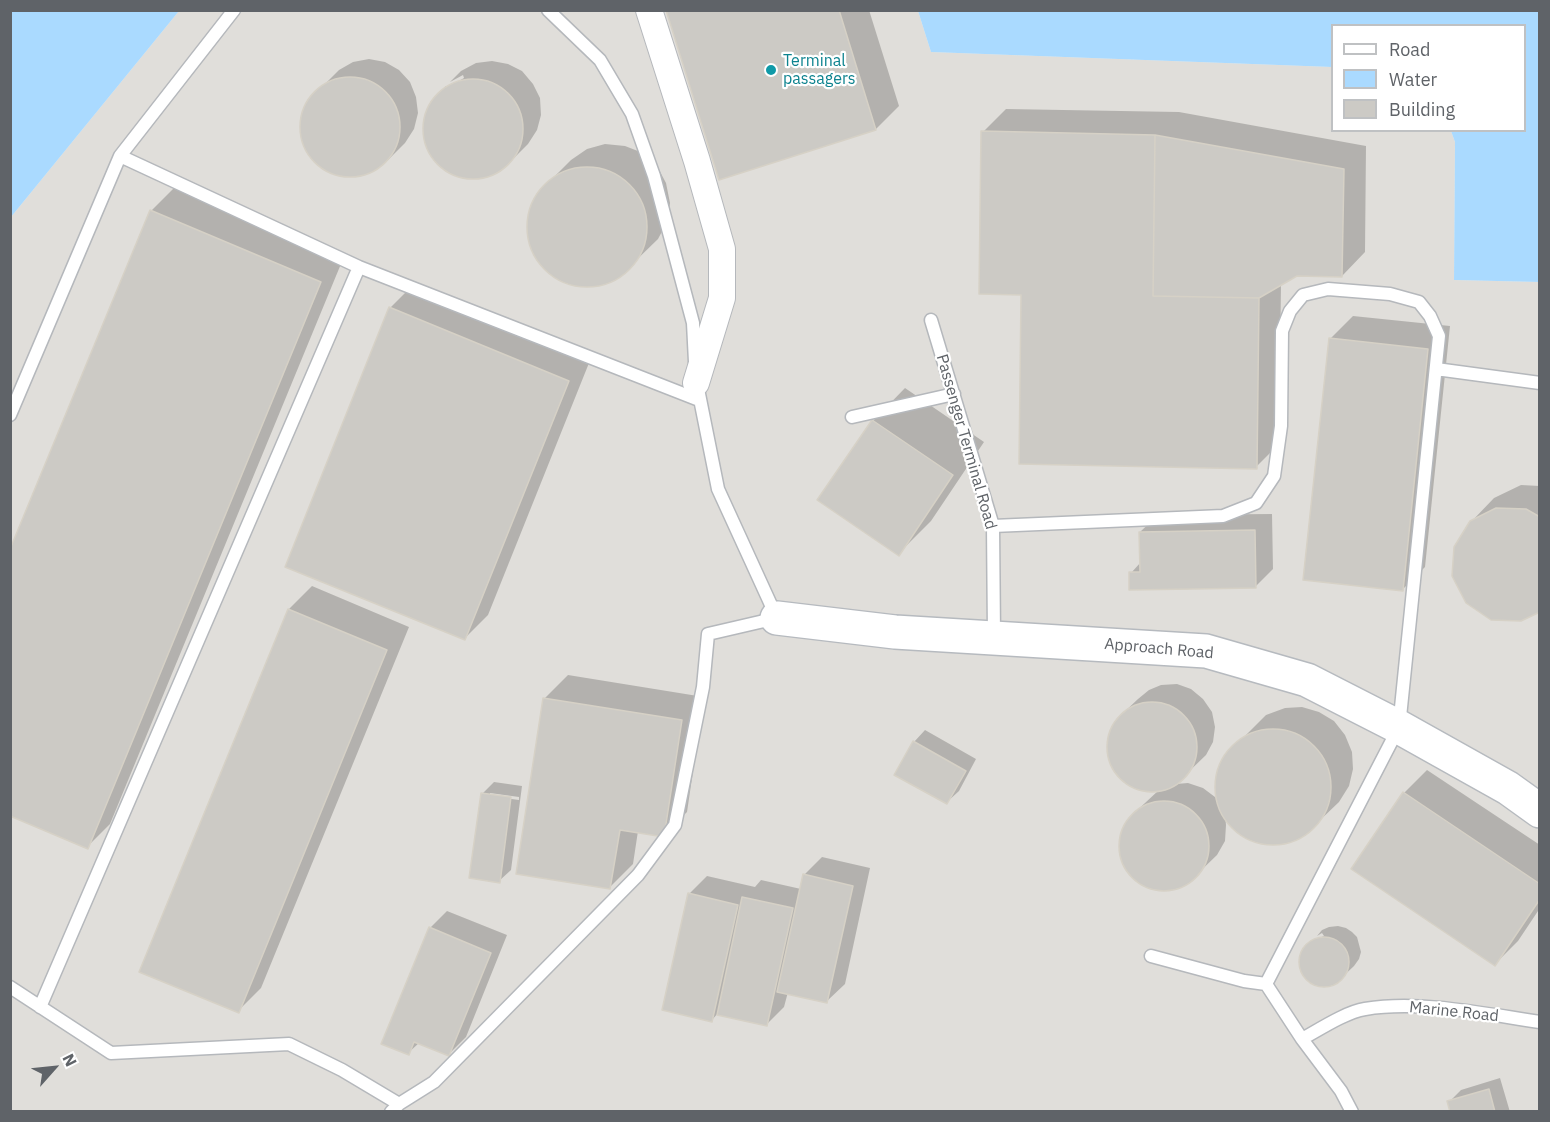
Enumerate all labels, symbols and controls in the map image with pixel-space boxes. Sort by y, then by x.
legend [1331,24,1526,132]
text: Road [1389,38,1430,61]
place label: Terminal passagers [783,51,856,89]
marker: Terminal passagers [764,63,778,77]
text: Water [1389,68,1437,91]
text: Building [1389,98,1455,121]
street label: Passenger Terminal Road [932,352,1000,532]
street label: Approach Road [1103,635,1215,663]
street label: Marine Road [1408,998,1500,1026]
north arrow [24,1038,84,1098]
text: N [58,1050,82,1070]

